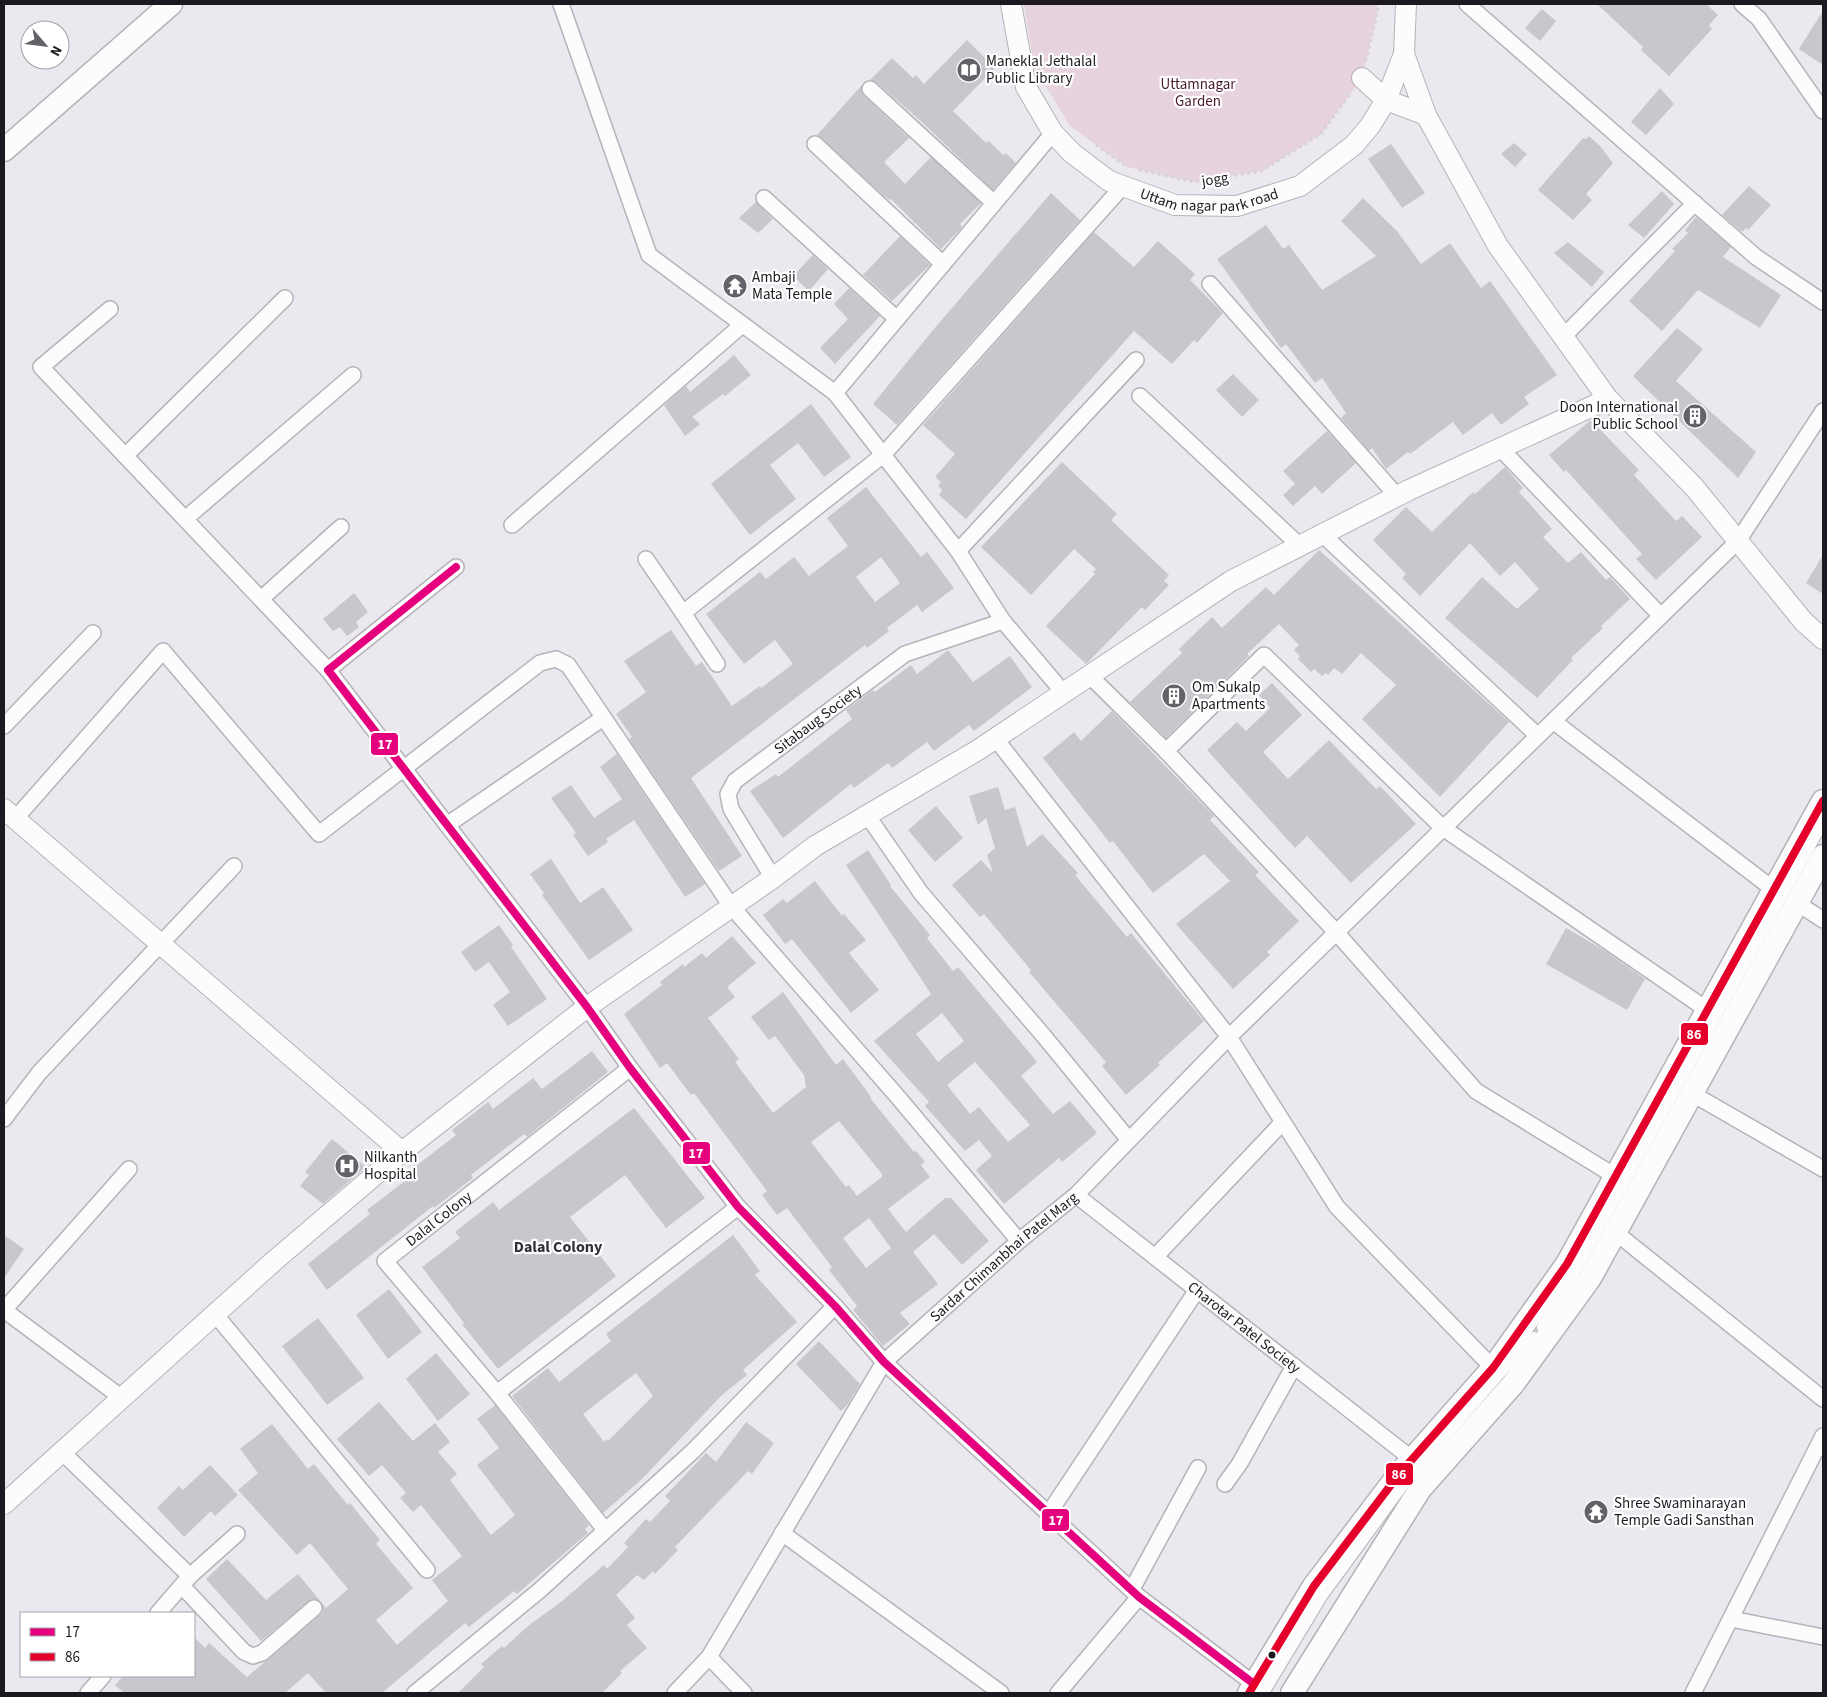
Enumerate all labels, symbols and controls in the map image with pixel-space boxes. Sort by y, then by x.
north arrow [20,20,70,70]
text: N [45,42,67,59]
place label: Maneklal Jethalal Public Library [986,51,1096,89]
library icon: Maneklal Jethalal Public Library [956,57,982,83]
park label: Uttamnagar Garden [1160,74,1236,112]
street label: jogg [1199,167,1230,192]
street label: Uttam nagar park road [1137,183,1281,217]
place label: Ambaji Mata Temple [752,267,832,305]
temple icon: Ambaji Mata Temple [722,273,748,299]
place label: Doon International Public School [1560,397,1678,435]
building icon: Doon International Public School [1682,403,1708,429]
place label: Om Sukalp Apartments [1192,677,1265,715]
street label: Sitabaug Society [770,680,866,759]
building icon: Om Sukalp Apartments [1161,683,1187,709]
line badge: 17 [370,732,399,756]
text: 17 [378,735,392,755]
line badge: 86 [1680,1022,1709,1046]
text: 86 [1687,1025,1701,1045]
line badge: 17 [682,1141,711,1165]
text: 17 [689,1144,703,1164]
place label: Nilkanth Hospital [364,1147,418,1185]
hospital icon: Nilkanth Hospital [334,1153,360,1179]
street label: Dalal Colony [402,1186,477,1252]
street label: Sardar Chimanbhai Patel Marg [925,1187,1083,1327]
district label: Dalal Colony [514,1236,603,1258]
street label: Charotar Patel Society [1183,1277,1305,1379]
line badge: 86 [1385,1462,1414,1486]
text: 86 [1392,1465,1406,1485]
place label: Shree Swaminarayan Temple Gadi Sansthan [1614,1493,1754,1531]
temple icon: Shree Swaminarayan Temple Gadi Sansthan [1583,1499,1609,1525]
line badge: 17 [1041,1508,1070,1532]
text: 17 [1049,1511,1063,1531]
legend [20,1612,195,1677]
text: 17 [65,1622,80,1643]
text: 86 [65,1647,80,1668]
unlabelled marker [1267,1650,1277,1660]

